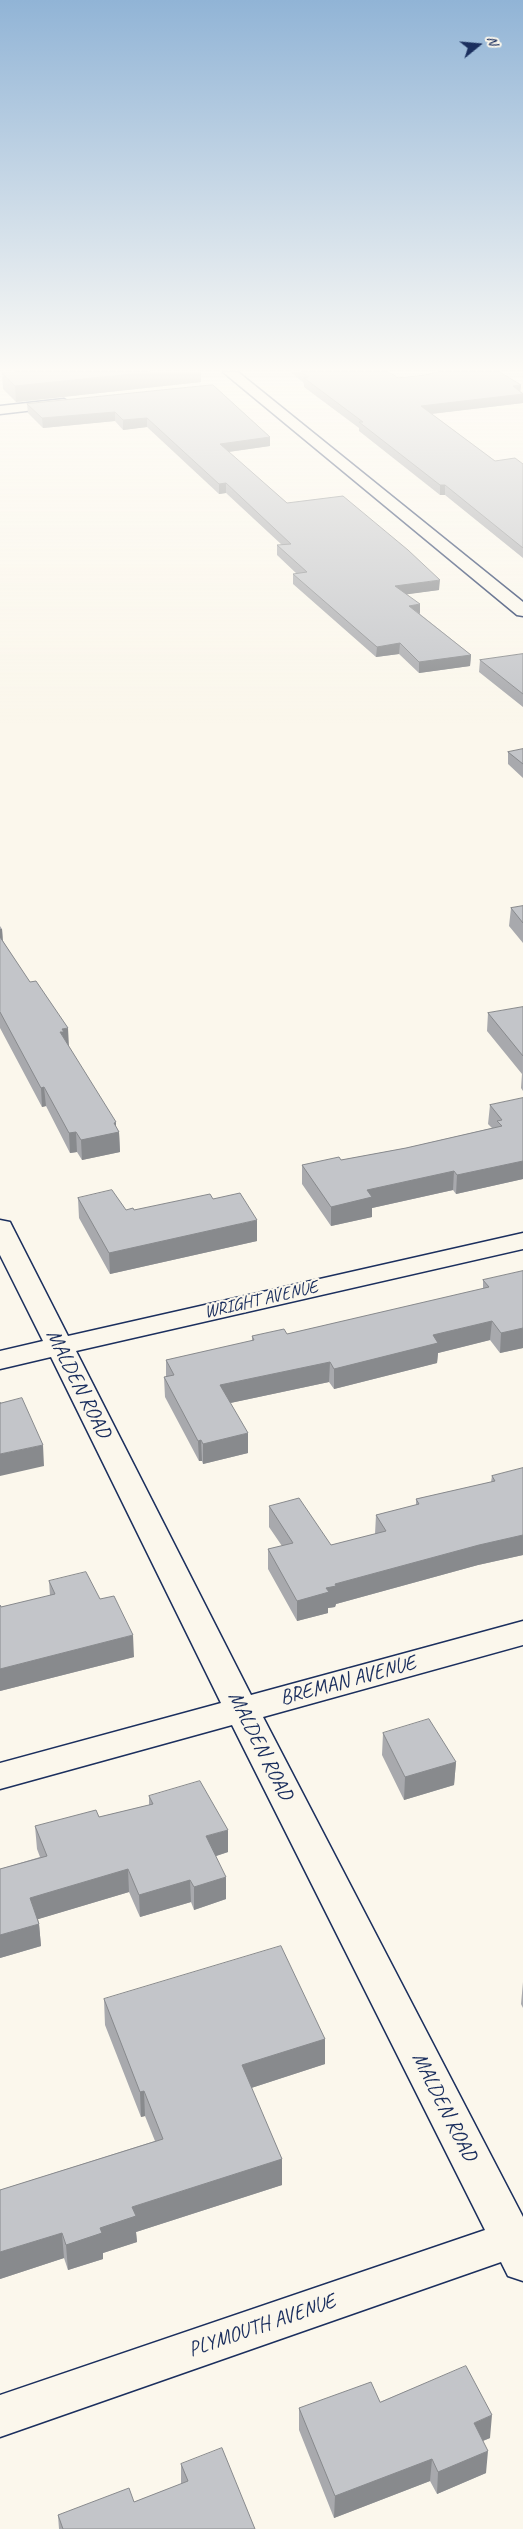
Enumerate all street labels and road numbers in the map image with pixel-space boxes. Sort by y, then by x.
street label: WRIGHT AVENUE [202,1276,320,1324]
street label: MALDEN ROAD [40,1325,116,1443]
street label: BREMAN AVENUE [277,1651,419,1711]
street label: MALDEN ROAD [222,1687,298,1805]
street label: MALDEN ROAD [406,2048,482,2166]
street label: PLYMOUTH AVENUE [185,2289,339,2363]

